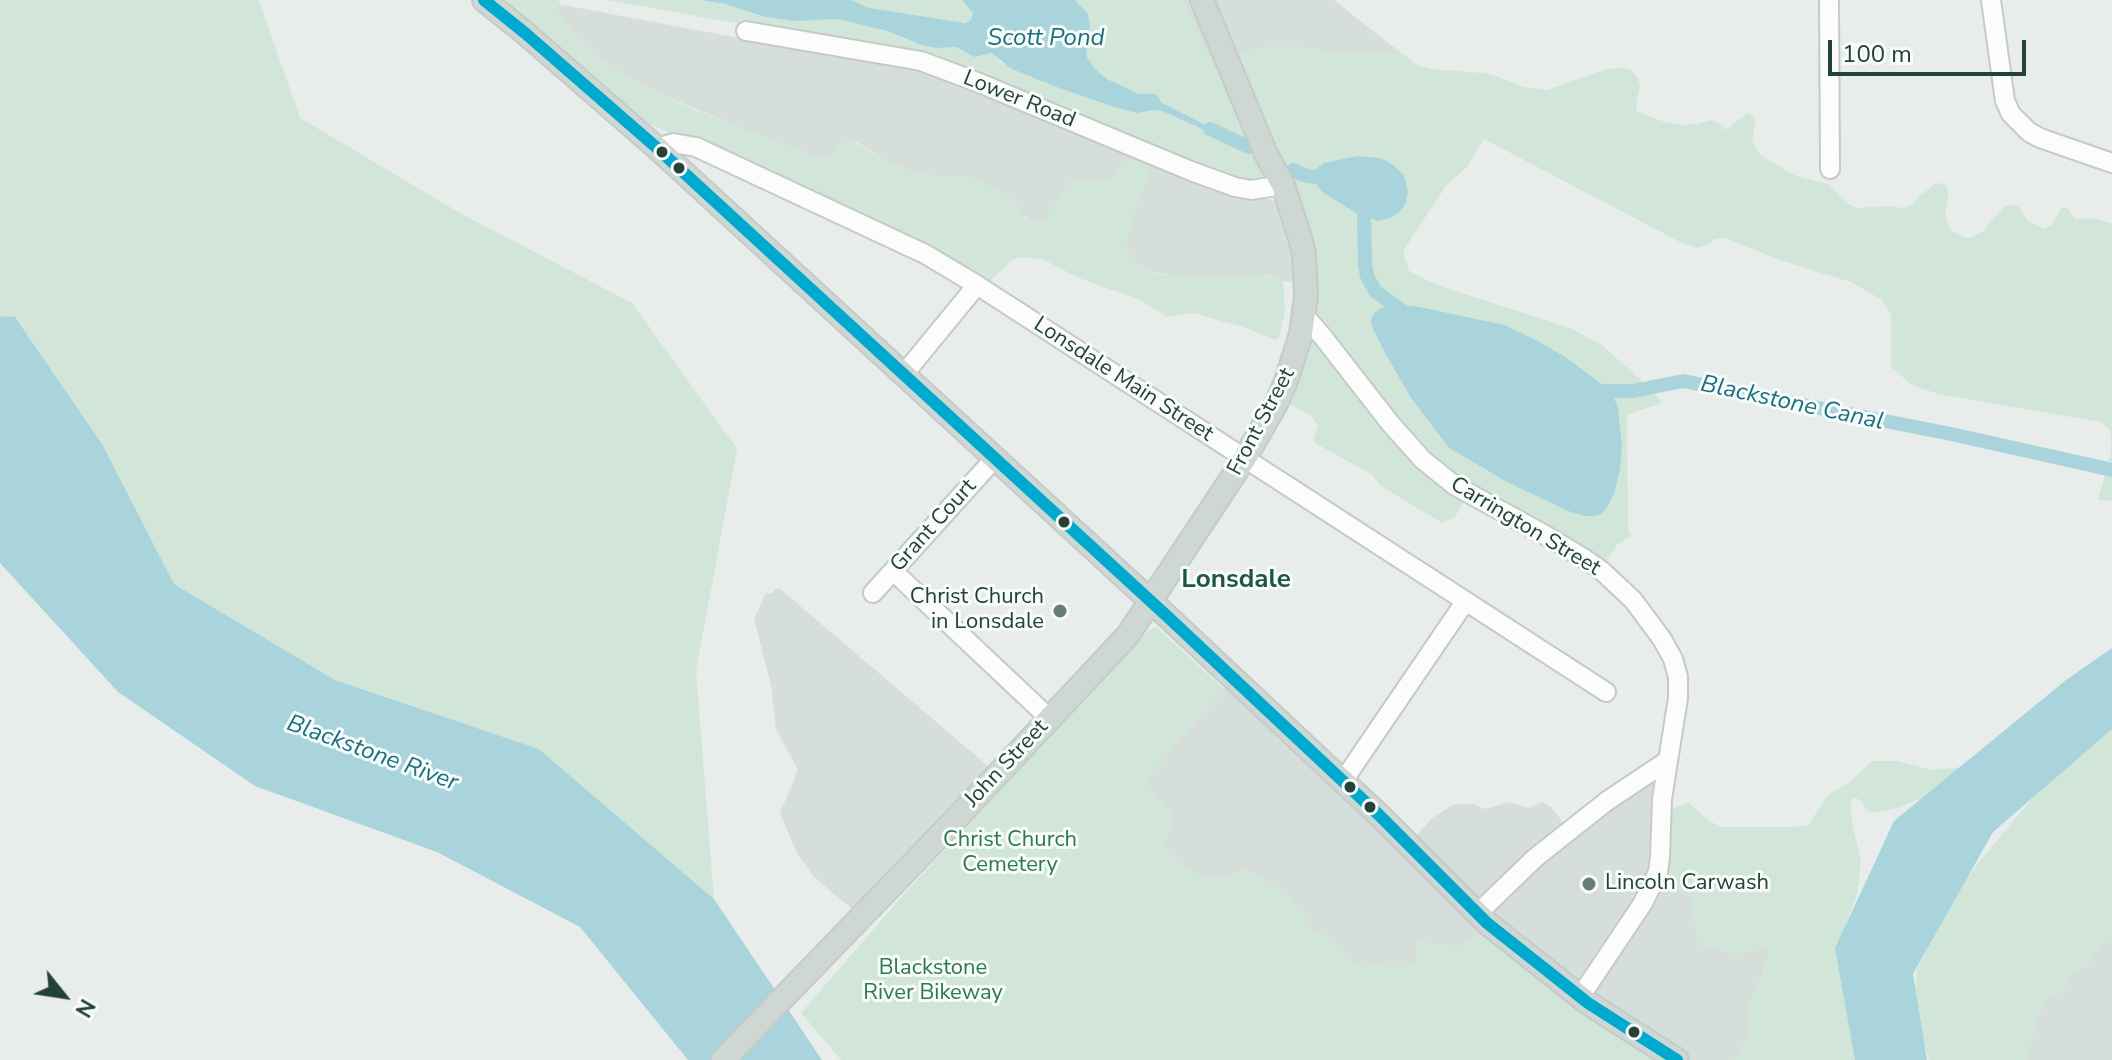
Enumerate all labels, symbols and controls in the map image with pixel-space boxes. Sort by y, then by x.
scale bar [1832,24,2030,74]
water label: Scott Pond [987,25,1105,53]
text: 100 m [1842,38,1912,70]
street label: Lower Road [959,66,1079,134]
unlabelled marker [654,144,670,160]
unlabelled marker [671,160,687,176]
street label: Lonsdale Main Street [1028,312,1218,448]
street label: Front Street [1223,364,1301,480]
water label: Blackstone Canal [1698,371,1886,437]
street label: Carrington Street [1445,472,1605,582]
street label: Grant Court [885,474,983,578]
unlabelled marker [1056,514,1072,530]
district label: Lonsdale [1181,565,1291,597]
place label: Christ Church in Lonsdale [910,585,1044,636]
marker: Christ Church in Lonsdale [1051,602,1069,620]
water label: Blackstone River [283,710,461,798]
street label: John Street [960,715,1054,813]
unlabelled marker [1342,779,1358,795]
unlabelled marker [1362,799,1378,815]
park label: Christ Church Cemetery [943,828,1077,880]
place label: Lincoln Carwash [1605,871,1769,897]
marker: Lincoln Carwash [1580,875,1598,893]
north arrow [24,956,104,1036]
park label: Blackstone River Bikeway [863,956,1003,1008]
text: N [68,993,102,1023]
unlabelled marker [1626,1024,1642,1040]

